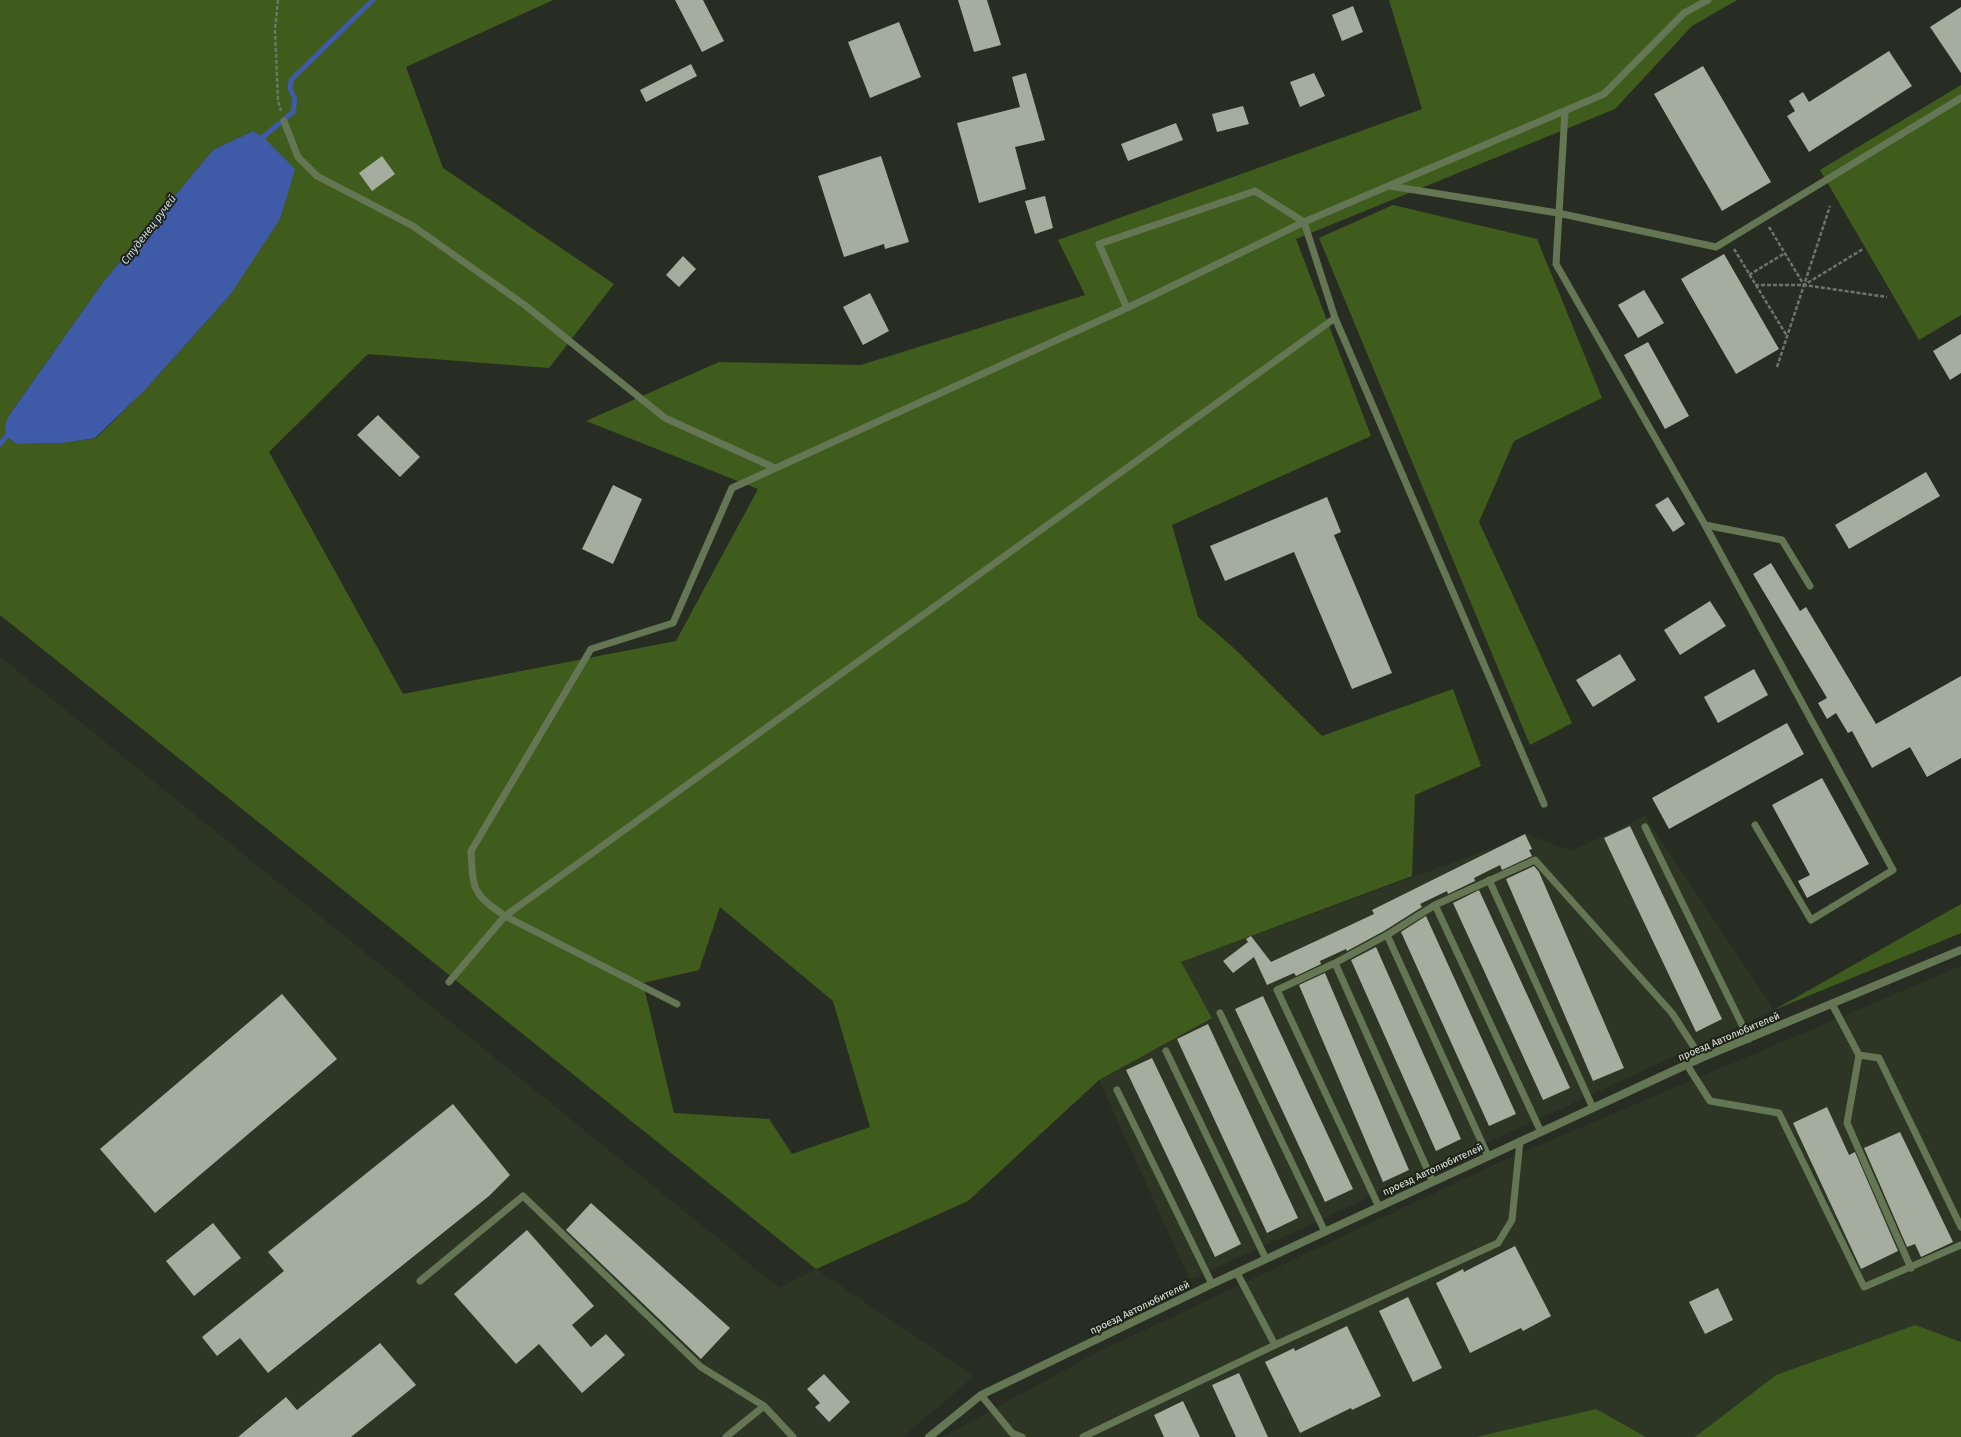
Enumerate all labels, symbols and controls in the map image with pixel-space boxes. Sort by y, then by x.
water label: Студенец ручей [119,193,179,267]
street label: проезд Автолюбителей [1676,1010,1782,1064]
street label: проезд Автолюбителей [1381,1141,1485,1199]
street label: проезд Автолюбителей [1088,1279,1192,1337]

